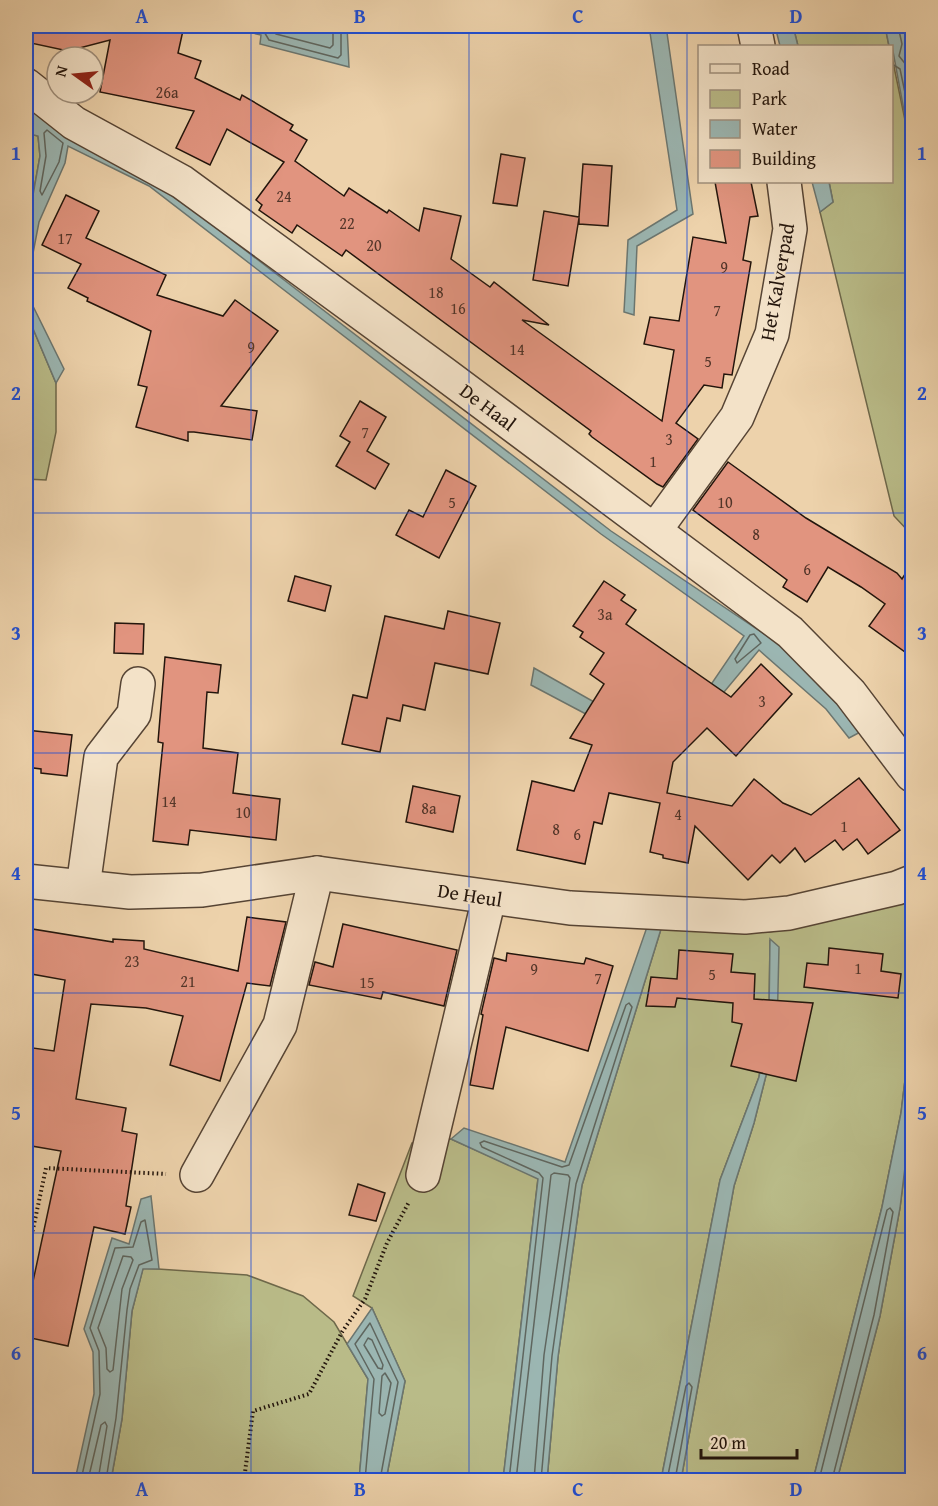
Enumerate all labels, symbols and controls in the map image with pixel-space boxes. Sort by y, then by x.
text: A [136,1,149,30]
text: B [354,1,366,30]
text: C [572,1,584,30]
text: D [789,1,803,30]
north arrow [45,45,105,105]
legend [698,45,893,183]
text: Road [752,55,790,82]
text: N [48,63,74,79]
house number: 26a [156,80,179,104]
text: Park [752,85,788,112]
text: Water [752,115,798,142]
text: 1 [11,138,21,167]
text: 1 [917,138,927,167]
text: Building [752,145,816,172]
house number: 24 [276,184,292,208]
house number: 22 [339,211,355,235]
street label: Het Kalverpad [752,220,801,343]
house number: 17 [57,226,73,250]
house number: 20 [366,233,382,257]
house number: 9 [720,255,728,279]
house number: 18 [428,280,444,304]
house number: 16 [450,296,466,320]
house number: 7 [713,298,721,322]
house number: 9 [247,335,255,359]
house number: 14 [509,337,525,361]
house number: 5 [704,349,712,373]
street label: De Haal [454,376,523,438]
text: 2 [11,378,21,407]
text: 2 [917,378,927,407]
house number: 7 [361,420,369,444]
house number: 3 [665,427,673,451]
house number: 1 [649,449,657,473]
house number: 5 [448,490,456,514]
house number: 10 [717,490,733,514]
house number: 8 [752,522,760,546]
house number: 6 [803,557,811,581]
house number: 3a [597,602,613,626]
text: 3 [11,618,21,647]
text: 3 [917,618,927,647]
house number: 3 [758,689,766,713]
house number: 14 [161,789,177,813]
house number: 8a [421,796,437,820]
house number: 10 [235,800,251,824]
house number: 4 [674,802,682,826]
house number: 1 [840,814,848,838]
house number: 8 [552,817,560,841]
house number: 6 [573,822,581,846]
text: 4 [11,858,21,887]
text: 4 [917,858,927,887]
street label: De Heul [436,875,505,914]
house number: 23 [124,949,140,973]
house number: 1 [854,956,862,980]
house number: 9 [530,957,538,981]
house number: 5 [708,962,716,986]
house number: 7 [594,966,602,990]
house number: 21 [180,969,196,993]
house number: 15 [359,970,375,994]
text: 5 [11,1098,21,1127]
text: 5 [917,1098,927,1127]
text: 6 [11,1338,21,1367]
text: 6 [917,1338,927,1367]
scale bar [701,1422,797,1460]
text: 20 m [710,1429,746,1456]
text: A [136,1474,149,1503]
text: B [354,1474,366,1503]
text: C [572,1474,584,1503]
text: D [789,1474,803,1503]

